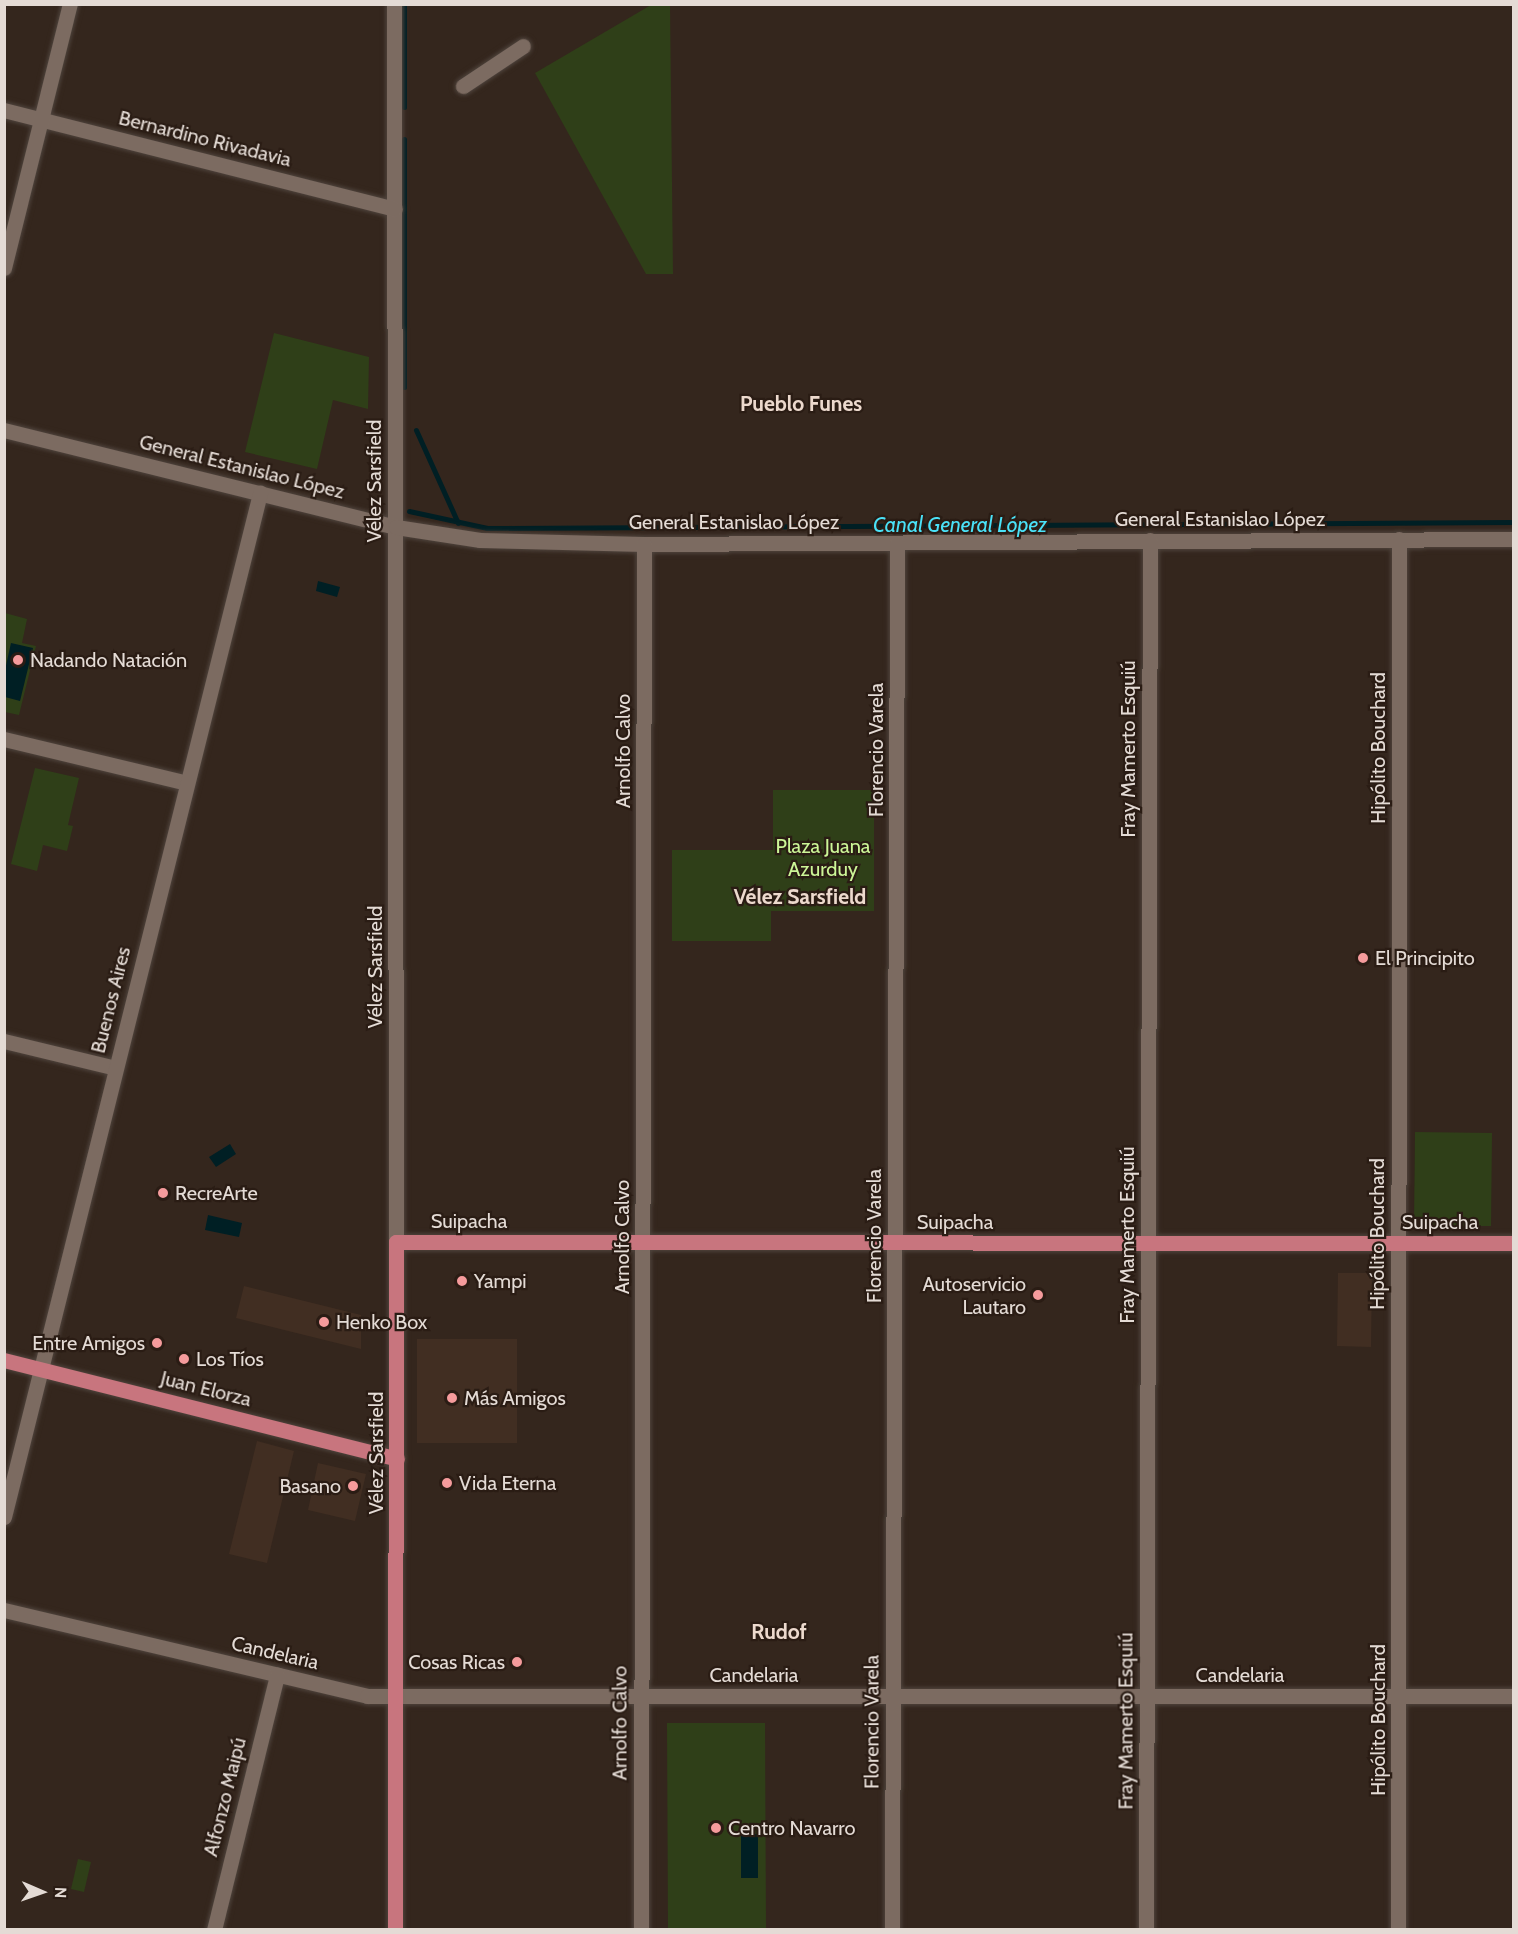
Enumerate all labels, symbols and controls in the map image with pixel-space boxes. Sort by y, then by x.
street label: Bernardino Rivadavia [116,106,294,172]
district label: Pueblo Funes [740,391,862,417]
street label: Vélez Sarsfield [362,420,386,542]
street label: General Estanislao López [137,430,347,504]
street label: General Estanislao López [1115,507,1325,531]
street label: General Estanislao López [629,510,839,534]
water label: Canal General López [873,512,1047,538]
place label: Nadando Natación [30,648,187,672]
marker: Nadando Natación [11,653,25,667]
street label: Fray Mamerto Esquiú [1116,660,1140,838]
street label: Hipólito Bouchard [1366,672,1390,824]
street label: Florencio Varela [864,683,888,817]
street label: Arnolfo Calvo [611,694,635,808]
park label: Plaza Juana Azurduy [776,835,870,882]
district label: Vélez Sarsfield [734,884,866,910]
street label: Vélez Sarsfield [363,906,387,1028]
street label: Buenos Aires [86,944,136,1056]
place label: El Principito [1375,946,1475,970]
marker: El Principito [1356,951,1370,965]
street label: Fray Mamerto Esquiú [1115,1146,1139,1324]
street label: Hipólito Bouchard [1365,1158,1389,1310]
street label: Florencio Varela [862,1169,886,1303]
street label: Arnolfo Calvo [610,1180,634,1294]
place label: RecreArte [175,1181,258,1205]
marker: RecreArte [156,1186,170,1200]
street label: Suipacha [431,1209,507,1233]
street label: Suipacha [917,1210,993,1234]
street label: Suipacha [1402,1210,1478,1234]
place label: Yampi [474,1269,527,1293]
place label: Autoservicio Lautaro [923,1272,1026,1319]
marker: Yampi [455,1274,469,1288]
marker: Autoservicio Lautaro [1031,1288,1045,1302]
place label: Henko Box [336,1310,427,1334]
marker: Henko Box [317,1315,331,1329]
place label: Entre Amigos [32,1331,145,1355]
marker: Entre Amigos [150,1336,164,1350]
place label: Los Tíos [196,1347,264,1371]
marker: Los Tíos [177,1352,191,1366]
street label: Juan Elorza [158,1366,254,1412]
place label: Más Amigos [464,1386,566,1410]
marker: Más Amigos [445,1391,459,1405]
street label: Vélez Sarsfield [364,1392,388,1514]
place label: Vida Eterna [459,1471,556,1495]
place label: Basano [279,1474,341,1498]
marker: Vida Eterna [440,1476,454,1490]
marker: Basano [346,1479,360,1493]
district label: Rudof [751,1619,807,1645]
street label: Candelaria [229,1631,321,1675]
street label: Fray Mamerto Esquiú [1114,1632,1138,1810]
street label: Hipólito Bouchard [1366,1644,1390,1796]
place label: Cosas Ricas [408,1650,505,1674]
marker: Cosas Ricas [510,1655,524,1669]
street label: Florencio Varela [860,1655,884,1789]
street label: Candelaria [710,1663,798,1687]
street label: Candelaria [1196,1663,1284,1687]
street label: Arnolfo Calvo [608,1666,632,1780]
street label: Alfonzo Maipú [199,1735,251,1859]
place label: Centro Navarro [728,1816,855,1840]
marker: Centro Navarro [709,1821,723,1835]
north arrow [12,1862,72,1922]
text: N [51,1887,70,1899]

